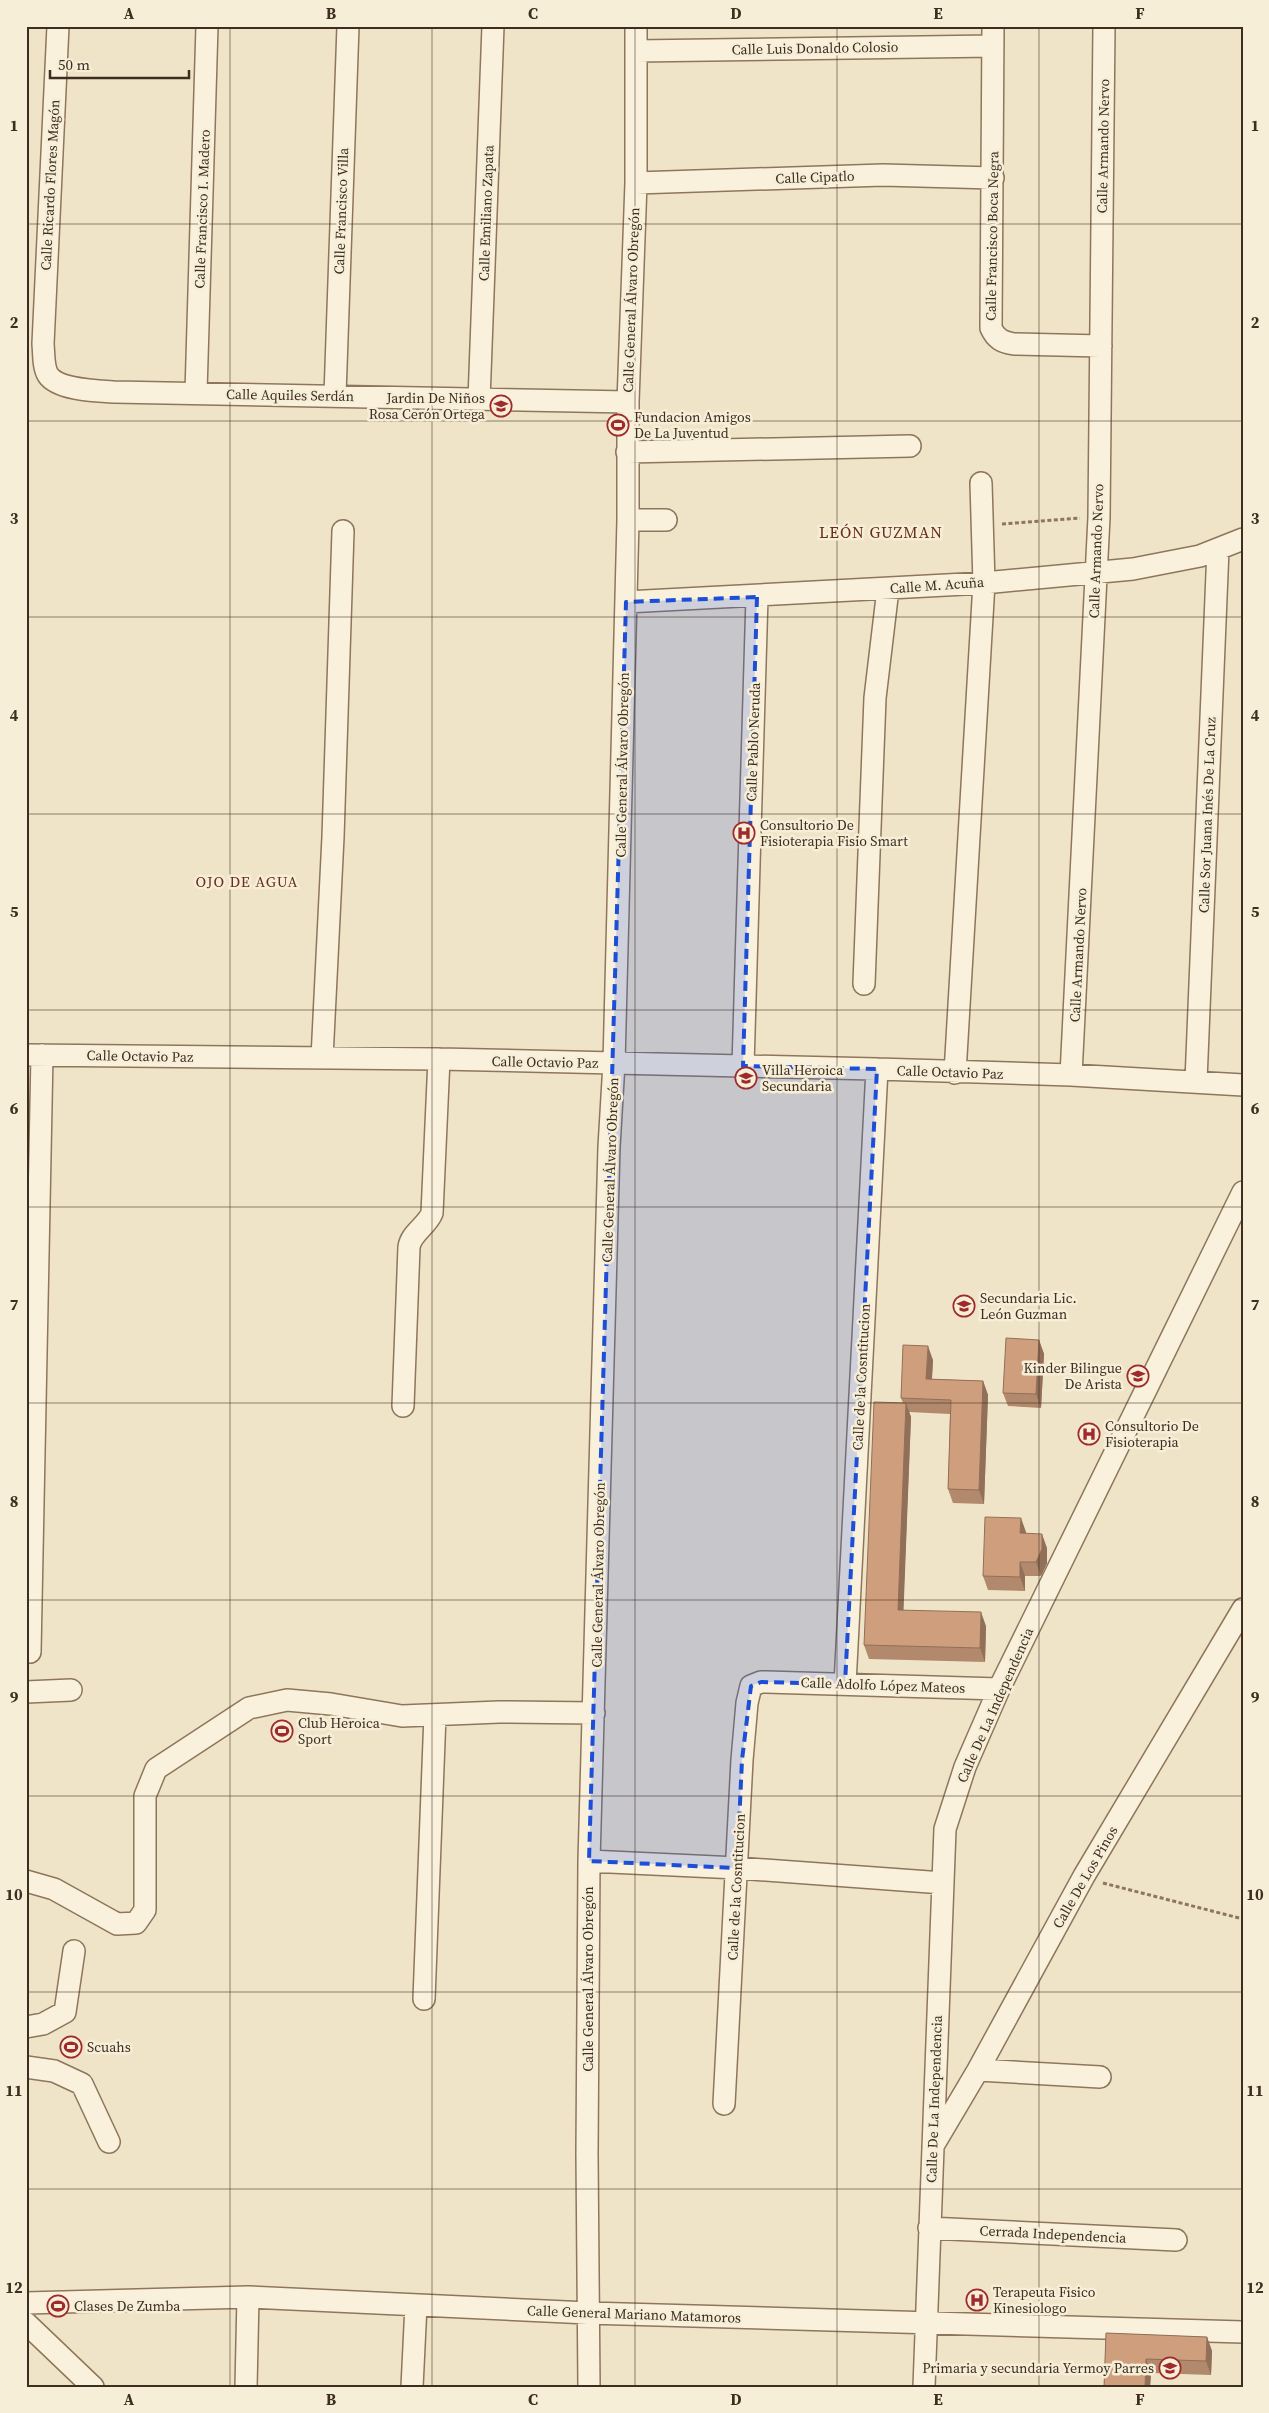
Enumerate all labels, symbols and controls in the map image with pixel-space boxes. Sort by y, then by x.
text: A [124,2,135,24]
text: B [326,2,337,24]
text: C [528,2,538,24]
text: D [730,2,742,24]
text: E [933,2,943,24]
text: F [1135,2,1145,24]
street label: Calle Luis Donaldo Colosio [731,37,899,59]
scale bar [50,48,189,80]
text: 50 m [58,54,90,75]
street label: Calle Armando Nervo [1092,78,1114,214]
street label: Calle Ricardo Flores Magón [36,98,64,271]
text: 1 [10,114,18,136]
text: 1 [1251,114,1259,136]
street label: Calle Francisco I. Madero [189,129,215,289]
street label: Calle Emiliano Zapata [474,144,498,281]
street label: Calle Francisco Villa [329,146,353,275]
street label: Calle Francisco Boca Negra [981,150,1003,321]
street label: Calle Cipatlo [775,166,855,188]
street label: Calle General Álvaro Obregón [618,206,644,393]
text: 2 [10,311,19,333]
text: 2 [1251,311,1260,333]
street label: Calle Aquiles Serdán [226,384,355,406]
place label: Jardin De Niños Rosa Cerón Ortega [369,388,486,424]
school or university icon: Jardin De Niños Rosa Cerón Ortega [489,394,513,418]
place label: Fundacion Amigos De La Juventud [634,407,751,443]
sports icon: Fundacion Amigos De La Juventud [606,413,630,437]
street label: Calle Armando Nervo [1084,483,1108,619]
text: 3 [10,507,19,529]
text: 3 [1251,507,1260,529]
district label: LEÓN GUZMAN [819,521,943,543]
street label: Calle M. Acuña [889,572,986,598]
street label: Calle General Álvaro Obregón [610,672,634,858]
street label: Calle Pablo Neruda [741,681,765,802]
text: 4 [10,704,19,726]
text: 4 [1251,704,1260,726]
street label: Calle Sor Juana Inés De La Cruz [1194,716,1220,913]
place label: Consultorio De Fisioterapia Fisio Smart [760,815,908,851]
hospital icon: Consultorio De Fisioterapia Fisio Smart [732,821,756,845]
district label: OJO DE AGUA [196,871,298,892]
street label: Calle Armando Nervo [1064,887,1092,1023]
text: 5 [10,900,19,922]
text: 5 [1251,900,1260,922]
street label: Calle Octavio Paz [86,1045,194,1067]
street label: Calle Octavio Paz [491,1051,599,1073]
place label: Villa Heroica Secundaria [762,1060,844,1096]
street label: Calle Octavio Paz [896,1060,1004,1084]
school or university icon: Villa Heroica Secundaria [734,1066,758,1090]
street label: Calle General Álvaro Obregón [597,1076,623,1263]
text: 6 [10,1097,19,1119]
text: 6 [1251,1097,1260,1119]
place label: Secundaria Lic. León Guzman [980,1288,1077,1324]
text: 7 [10,1293,19,1315]
text: 7 [1251,1293,1260,1315]
school or university icon: Secundaria Lic. León Guzman [952,1294,976,1318]
street label: Calle de la Cosntitucion [847,1303,875,1451]
place label: Kinder Bilingue De Arista [1024,1358,1123,1394]
school or university icon: Kinder Bilingue De Arista [1126,1364,1150,1388]
place label: Consultorio De Fisioterapia [1105,1416,1199,1452]
hospital icon: Consultorio De Fisioterapia [1077,1422,1101,1446]
street label: Calle General Álvaro Obregón [586,1482,610,1668]
text: 8 [10,1490,18,1512]
text: 8 [1251,1490,1259,1512]
street label: Calle De La Independencia [952,1623,1039,1786]
street label: Calle Adolfo López Mateos [800,1672,966,1698]
text: 9 [10,1686,19,1708]
text: 9 [1251,1686,1260,1708]
place label: Club Heroica Sport [298,1713,381,1749]
sports icon: Club Heroica Sport [270,1719,294,1743]
street label: Calle de la Cosntitucion [722,1813,750,1961]
street label: Calle De Los Pinos [1048,1822,1122,1932]
text: 10 [5,1883,23,1905]
text: 10 [1246,1883,1264,1905]
street label: Calle General Álvaro Obregón [578,1886,598,2072]
street label: Calle De La Independencia [921,2014,947,2183]
sports icon: Scuahs [59,2035,83,2059]
place label: Scuahs [87,2037,131,2057]
text: 11 [5,2079,23,2101]
text: 11 [1246,2079,1264,2101]
street label: Cerrada Independencia [979,2220,1128,2248]
text: 12 [5,2276,23,2298]
text: 12 [1246,2276,1264,2298]
place label: Terapeuta Fisico Kinesiologo [993,2282,1096,2318]
hospital icon: Terapeuta Fisico Kinesiologo [965,2288,989,2312]
sports icon: Clases De Zumba [46,2294,70,2318]
place label: Clases De Zumba [74,2296,181,2316]
street label: Calle General Mariano Matamoros [527,2300,741,2328]
school or university icon: Primaria y secundaria Yermoy Parres [1158,2356,1182,2380]
place label: Primaria y secundaria Yermoy Parres [922,2358,1154,2378]
text: A [124,2388,135,2410]
text: B [326,2388,337,2410]
text: C [528,2388,538,2410]
text: D [730,2388,742,2410]
text: E [933,2388,943,2410]
text: F [1135,2388,1145,2410]

